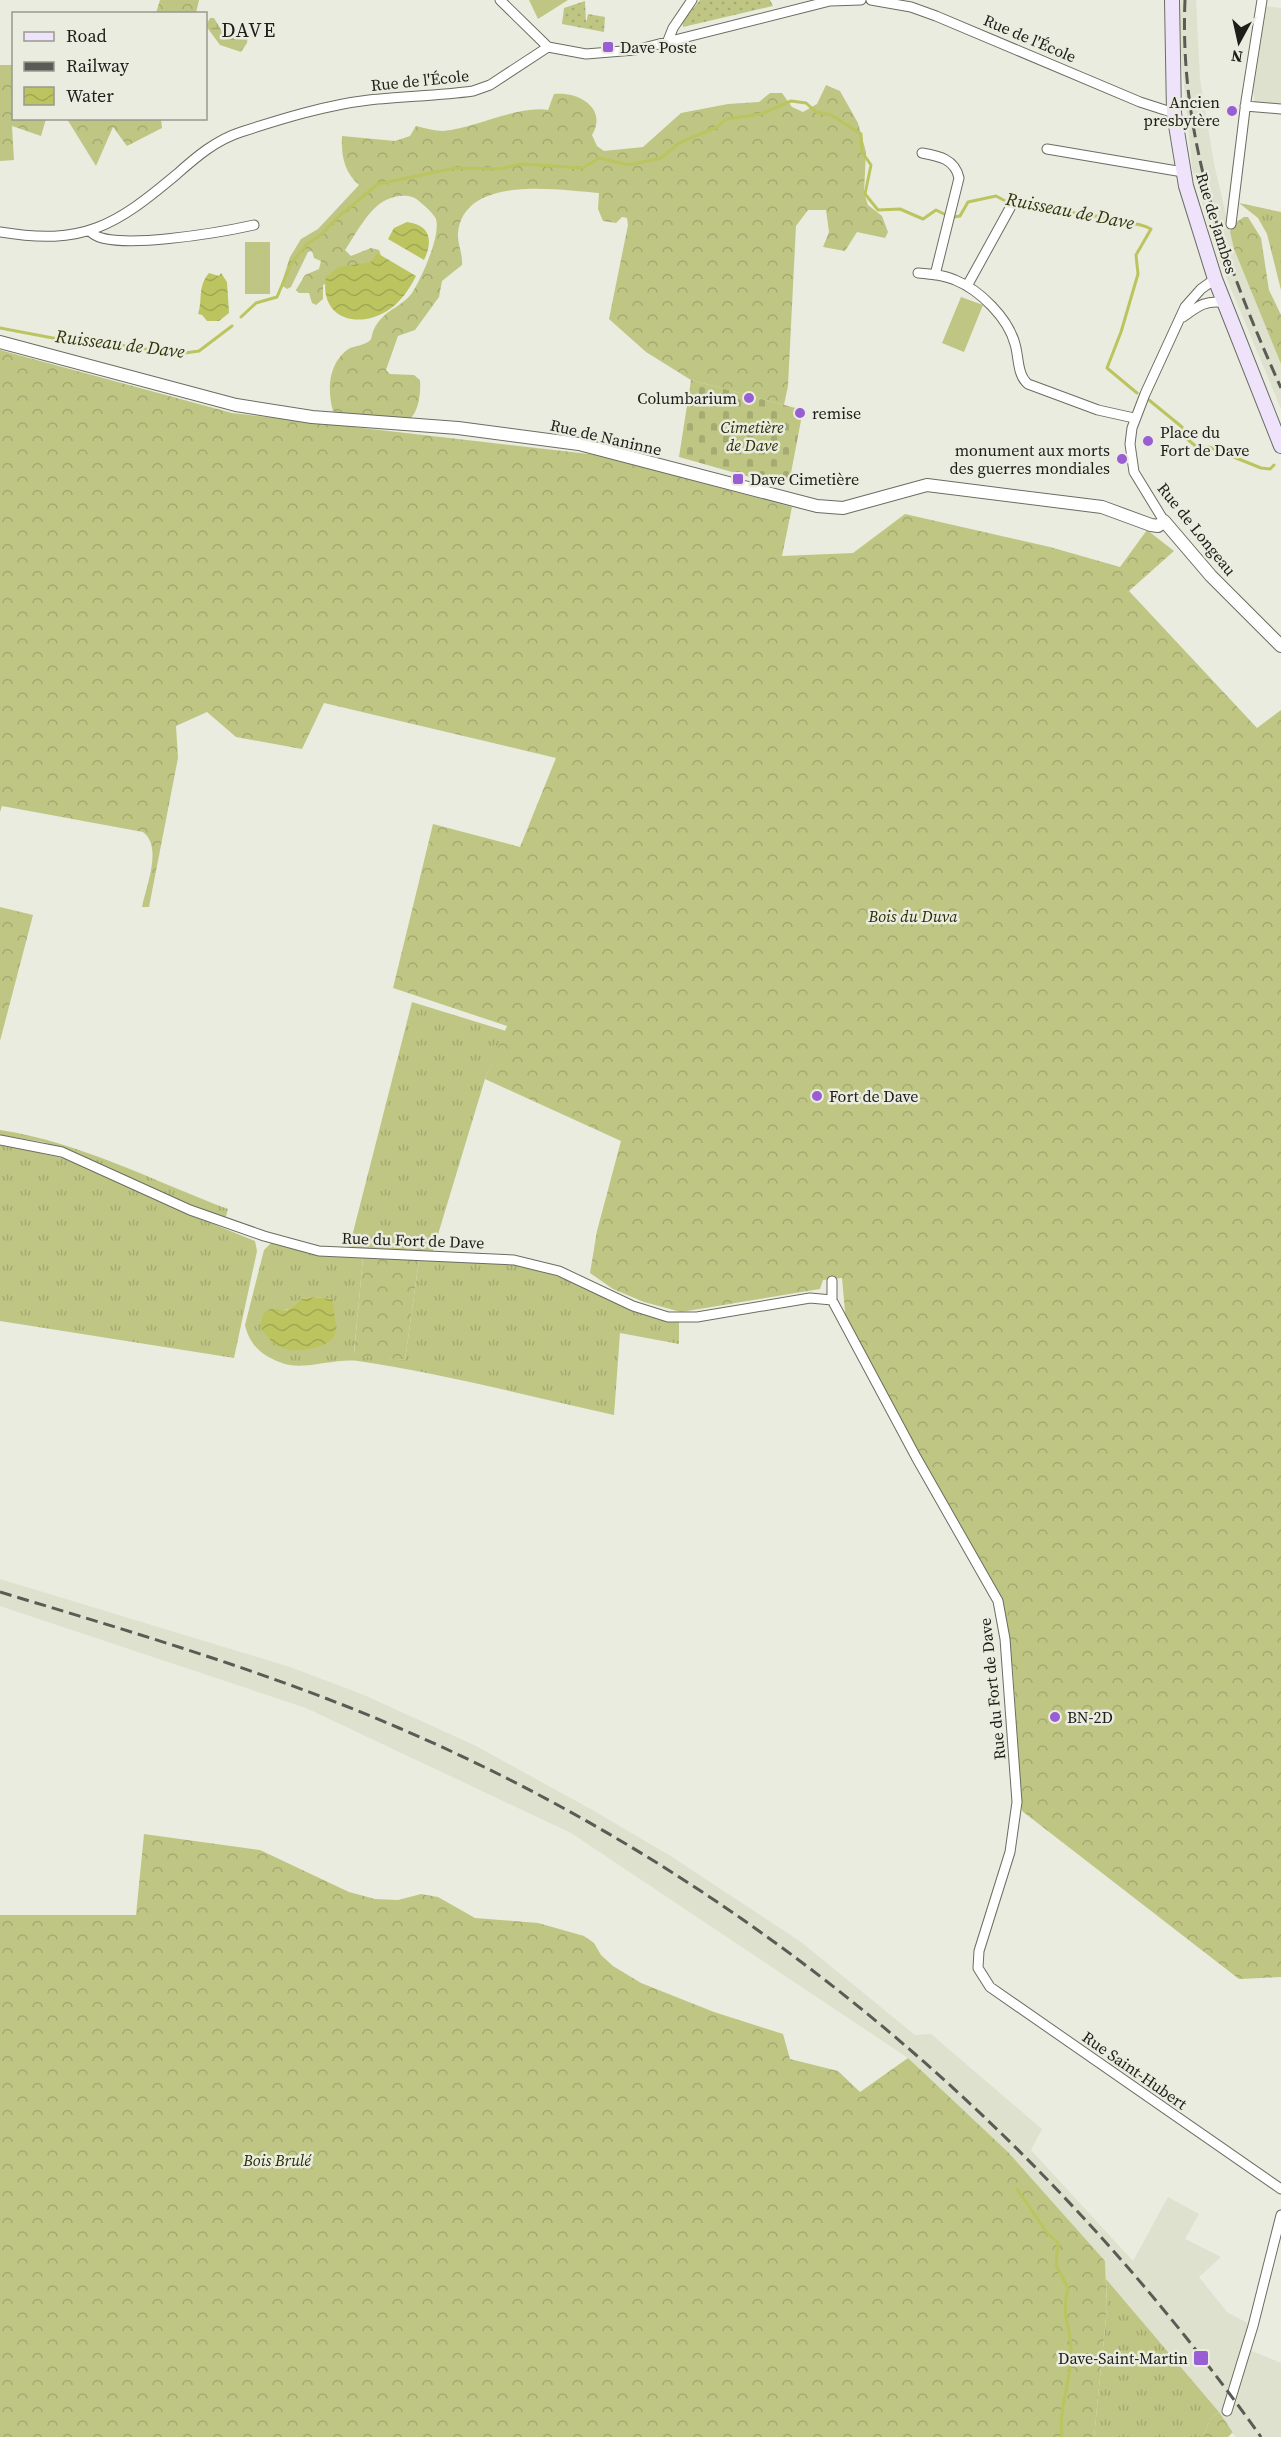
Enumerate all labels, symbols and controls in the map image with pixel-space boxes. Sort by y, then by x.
street label: Rue de l'École [980,9,1080,67]
legend [12,12,207,120]
north arrow [1209,12,1269,72]
district label: DAVE [221,16,277,44]
text: Road [66,23,107,48]
place label: Dave Poste [620,36,697,58]
marker: Dave Poste [601,40,615,54]
text: N [1229,45,1244,69]
text: Railway [66,53,130,78]
street label: Rue de l'École [370,64,470,96]
text: Water [66,83,114,108]
place label: Ancien presbytère [1144,91,1220,131]
marker: Ancien presbytère [1225,104,1239,118]
street label: Rue de Jambes [1191,170,1243,276]
water label: Ruisseau de Dave [1003,186,1137,235]
water label: Ruisseau de Dave [53,323,187,364]
place label: Columbarium [637,387,737,409]
marker: Columbarium [742,391,756,405]
place label: remise [812,402,861,424]
marker: remise [793,406,807,420]
street label: Rue de Naninne [548,413,664,461]
park label: Cimetière de Dave [720,416,784,456]
place label: Place du Fort de Dave [1160,421,1249,461]
marker: Place du Fort de Dave [1141,434,1155,448]
place label: monument aux morts des guerres mondiales [950,439,1110,479]
marker: monument aux morts des guerres mondiales [1115,452,1129,466]
place label: Dave Cimetière [750,468,859,490]
marker: Dave Cimetière [731,472,745,486]
street label: Rue de Longeau [1153,478,1241,580]
park label: Bois du Duva [867,905,958,927]
place label: Fort de Dave [829,1085,918,1107]
marker: Fort de Dave [810,1089,824,1103]
street label: Rue du Fort de Dave [341,1227,485,1253]
street label: Rue du Fort de Dave [974,1617,1010,1761]
place label: BN-2D [1067,1706,1113,1728]
marker: BN-2D [1048,1710,1062,1724]
street label: Rue Saint-Hubert [1078,2026,1193,2115]
park label: Bois Brulé [242,2149,312,2171]
place label: Dave-Saint-Martin [1058,2347,1188,2369]
marker: Dave-Saint-Martin [1192,2349,1210,2367]

